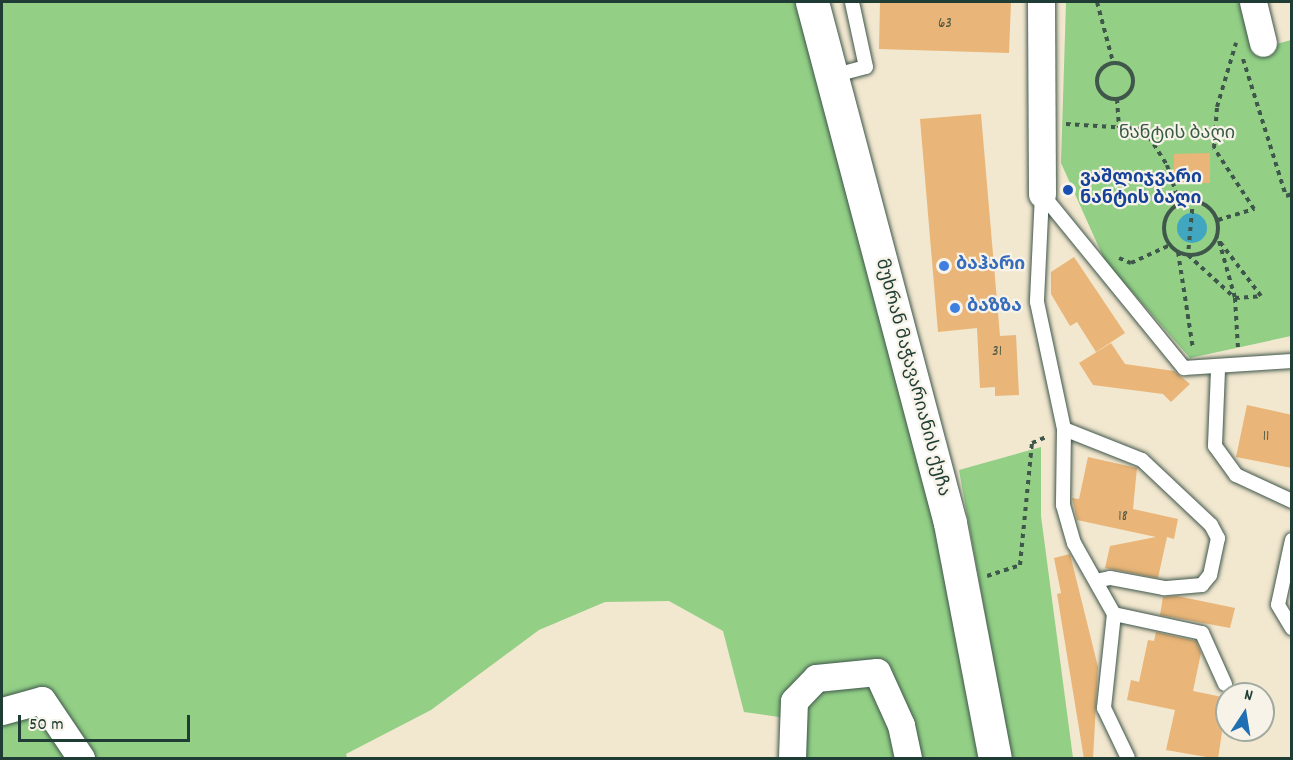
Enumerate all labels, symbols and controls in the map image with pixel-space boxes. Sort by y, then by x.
house number: 63 [938,16,952,34]
park label: ნანტის ბაღი [1119,124,1235,146]
place label: ვაშლიჯვარი ნანტის ბაღი [1080,169,1202,212]
marker: ვაშლიჯვარი ნანტის ბაღი [1061,183,1075,197]
place label: ბაჰარი [956,255,1025,277]
street label: მუხრან მაჭავარიანის ქუჩა [869,257,953,499]
marker: ბაჰარი [937,259,951,273]
place label: ბაზზა [967,297,1022,319]
marker: ბაზზა [948,301,962,315]
house number: 31 [992,344,1002,362]
house number: 11 [1263,429,1269,447]
house number: 18 [1118,509,1128,527]
north arrow [1215,682,1275,742]
text: N [1242,684,1255,708]
scale bar [21,703,194,741]
text: 50 m [29,713,64,738]

